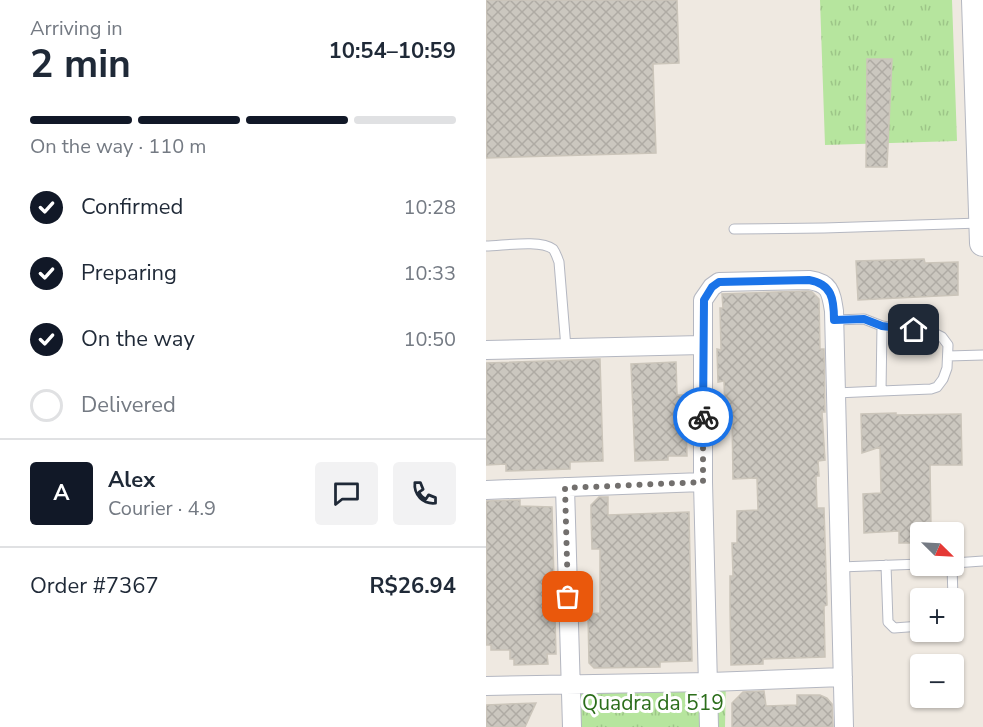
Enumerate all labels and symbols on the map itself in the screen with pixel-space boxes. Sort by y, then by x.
pin [888,304,939,355]
courier [673,387,733,447]
north arrow [910,522,964,576]
pin [542,571,593,622]
park label: Quadra da 519 [582,689,724,717]

